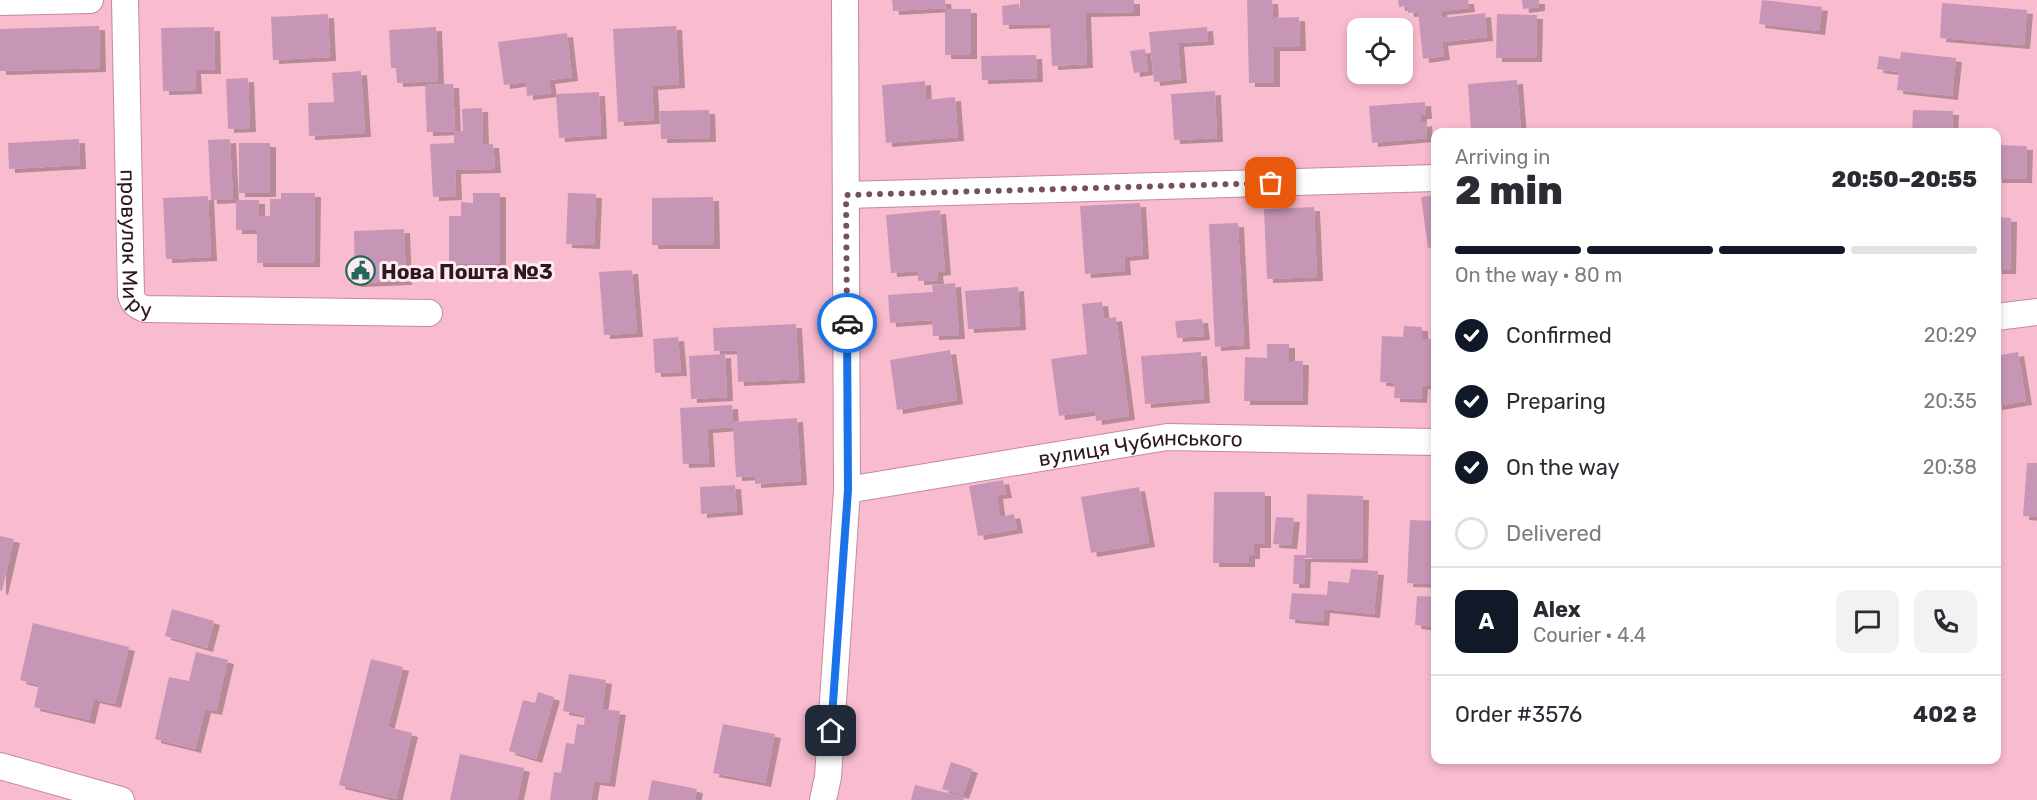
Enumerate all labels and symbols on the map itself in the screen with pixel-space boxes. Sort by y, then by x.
pin [1245,157,1296,208]
street label: провулок Миру [116,169,152,322]
public building icon: Нова Пошта №3 [344,255,376,287]
place label: Нова Пошта №3 [381,259,553,284]
courier [817,293,877,353]
street label: вулиця Чубинського [1036,424,1243,471]
pin [805,705,856,756]

